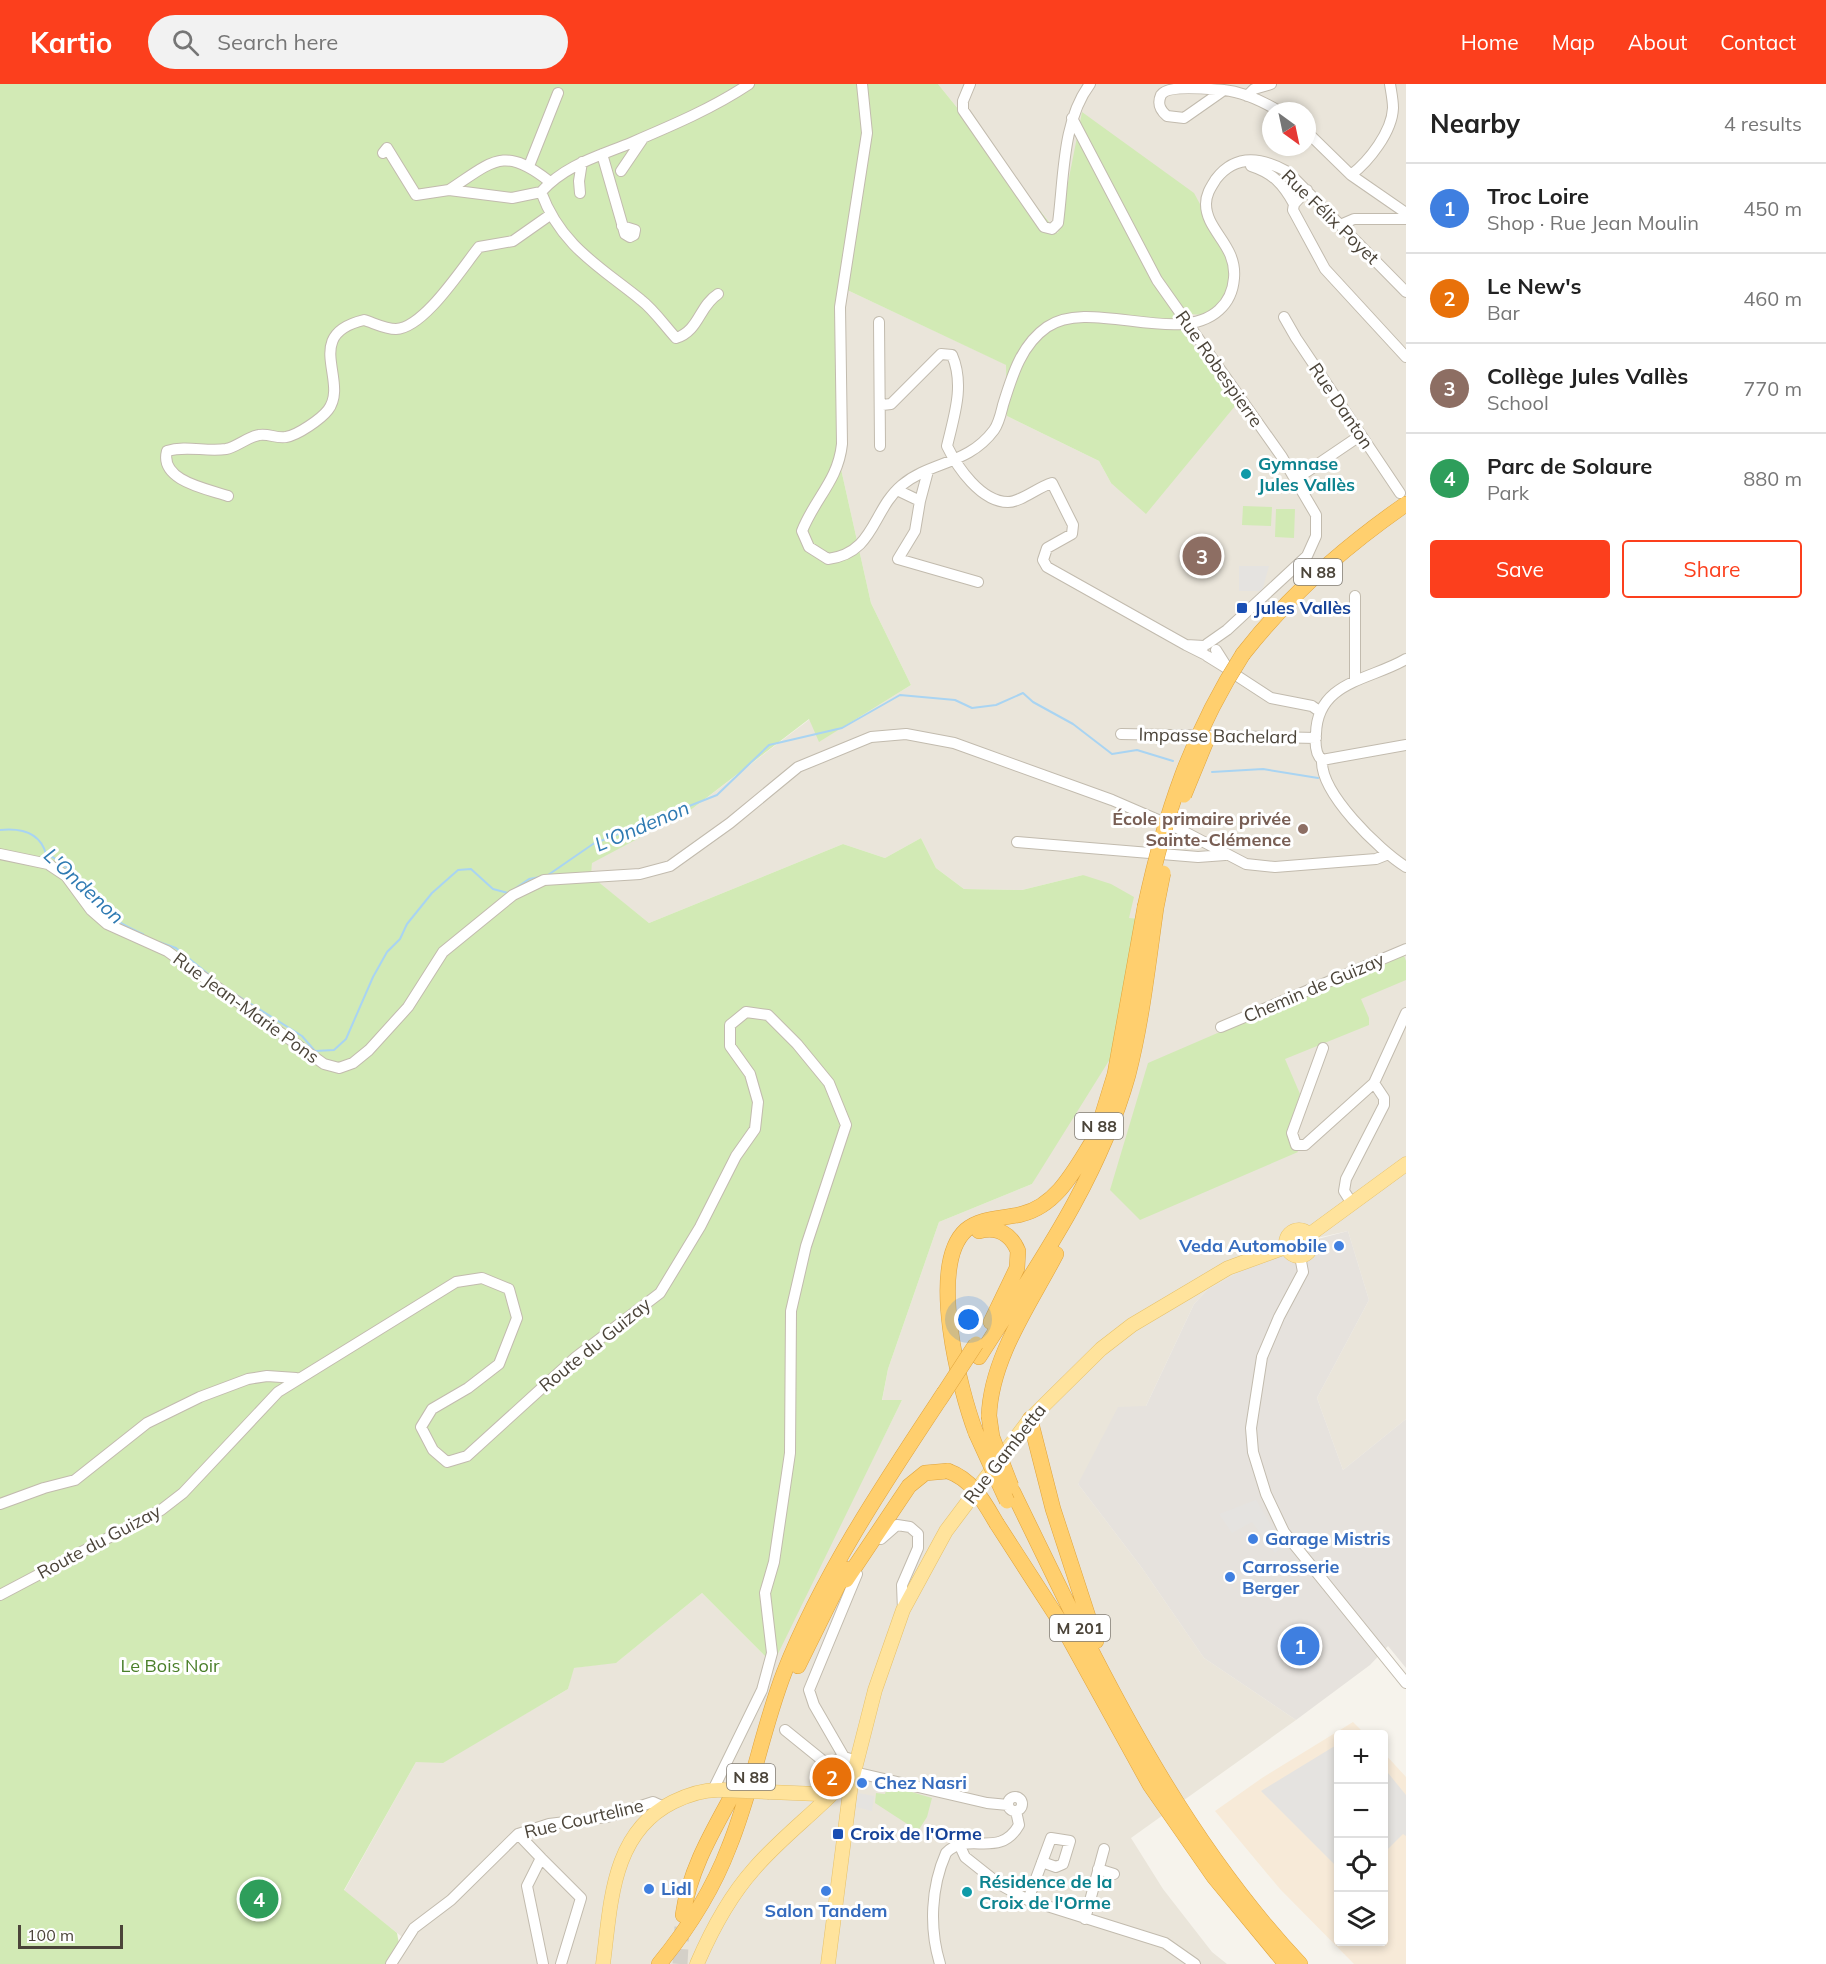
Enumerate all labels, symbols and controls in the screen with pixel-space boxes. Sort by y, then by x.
search box [148,15,568,69]
text: Kartio [30,25,112,60]
icon: search [169,26,202,59]
text: Search here [217,28,338,56]
text: Home [1461,29,1519,55]
text: Map [1552,29,1595,55]
text: About [1628,29,1687,55]
text: Contact [1720,29,1796,55]
north arrow [1262,102,1316,156]
text: Nearby [1430,107,1520,140]
text: 4 results [1724,111,1802,136]
street label: Rue Félix Poyet [1277,164,1384,269]
text: Troc Loire [1487,182,1589,210]
text: 1 [1444,196,1456,221]
text: 450 m [1743,196,1802,221]
text: Shop · Rue Jean Moulin [1487,210,1699,235]
text: Le New's [1487,272,1582,300]
text: 2 [1444,286,1456,311]
text: 460 m [1743,286,1802,311]
text: Bar [1487,300,1520,325]
street label: Rue Robespierre [1171,306,1268,431]
street label: Rue Danton [1304,358,1379,453]
text: Collège Jules Vallès [1487,362,1688,390]
text: 3 [1444,376,1456,401]
text: 770 m [1743,376,1802,401]
text: School [1487,390,1549,415]
place label: Gymnase Jules Vallès [1258,452,1355,496]
text: Parc de Solaure [1487,452,1652,480]
text: 4 [1444,466,1456,491]
text: 880 m [1743,466,1802,491]
marker: Gymnase Jules Vallès [1239,467,1253,481]
text: Park [1487,480,1529,505]
pin: 3 [1182,534,1222,578]
button: Save [1430,540,1610,598]
button: Share [1622,540,1802,598]
road number: N 88 [1294,559,1342,585]
place label: Jules Vallès [1254,596,1351,619]
marker: Jules Vallès [1235,601,1249,615]
street label: Impasse Bachelard [1138,723,1298,748]
water label: L'Ondenon [591,794,693,857]
place label: École primaire privée Sainte-Clémence [1112,807,1291,851]
marker: École primaire privée Sainte-Clémence [1296,822,1310,836]
water label: L'Ondenon [39,842,130,929]
street label: Rue Jean-Marie Pons [169,947,324,1068]
street label: Chemin de Guizay [1240,947,1388,1028]
road number: N 88 [1075,1113,1123,1139]
place label: Veda Automobile [1178,1234,1327,1257]
marker: Veda Automobile [1332,1239,1346,1253]
street label: Route du Guizay [534,1292,655,1397]
your location [954,1305,983,1334]
street label: Rue Gambetta [958,1399,1051,1508]
street label: Route du Guizay [33,1499,165,1584]
place label: Garage Mistris [1265,1527,1391,1550]
marker: Garage Mistris [1246,1532,1260,1546]
place label: Carrosserie Berger [1242,1555,1339,1599]
marker: Carrosserie Berger [1223,1570,1237,1584]
road number: M 201 [1050,1615,1110,1641]
pin: 1 [1280,1624,1320,1668]
park label: Le Bois Noir [120,1654,220,1677]
map controls [1334,1730,1388,1946]
button: + [1334,1730,1388,1784]
pin: 2 [812,1754,852,1800]
road number: N 88 [727,1764,775,1790]
place label: Chez Nasri [874,1771,967,1794]
marker: Chez Nasri [855,1776,869,1790]
button: − [1334,1784,1388,1838]
street label: Rue Courteline [522,1794,646,1843]
place label: Croix de l'Orme [850,1822,982,1845]
marker: Croix de l'Orme [831,1827,845,1841]
button: locate [1334,1838,1388,1892]
place label: Résidence de la Croix de l'Orme [979,1870,1112,1914]
pin: 4 [240,1876,278,1922]
place label: Lidl [661,1877,692,1900]
marker: Lidl [642,1882,656,1896]
marker: Salon Tandem [819,1884,833,1898]
marker: Résidence de la Croix de l'Orme [960,1885,974,1899]
button: layers [1334,1892,1388,1946]
place label: Salon Tandem [765,1899,887,1922]
scale bar [18,1922,123,1950]
text: 100 m [27,1925,74,1945]

